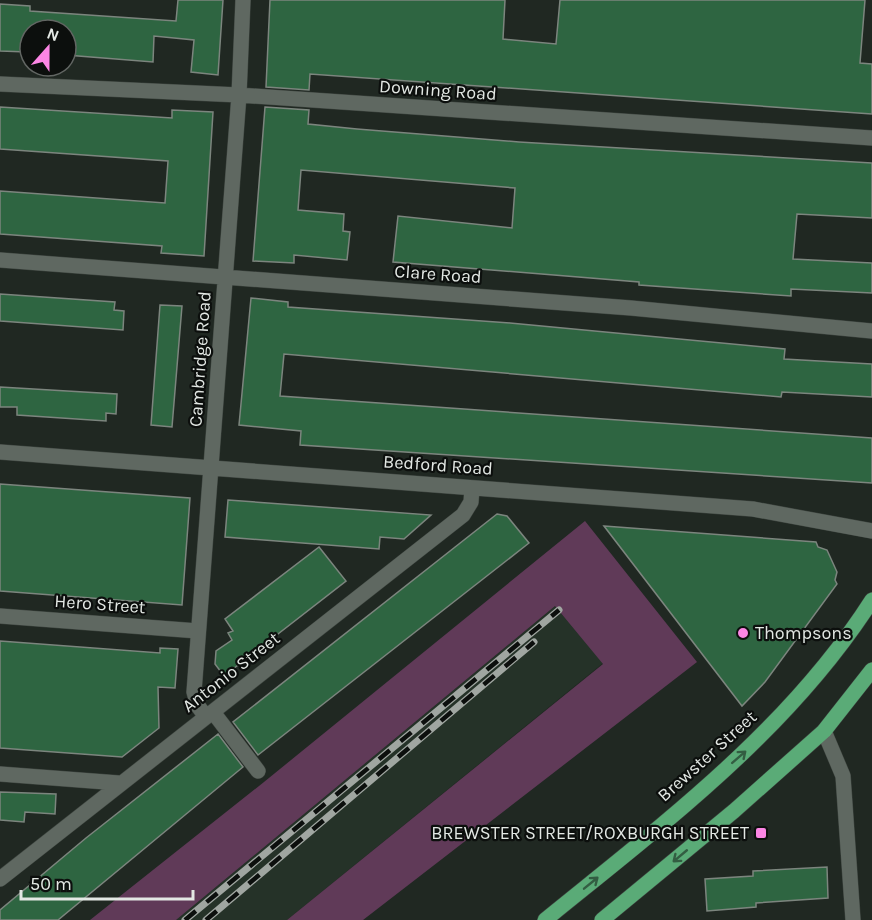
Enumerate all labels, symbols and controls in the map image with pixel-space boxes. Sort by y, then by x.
north arrow [18,18,78,78]
text: N [44,24,62,45]
street label: Downing Road [379,75,497,105]
street label: Clare Road [394,260,482,288]
street label: Cambridge Road [184,290,216,428]
street label: Bedford Road [382,450,494,480]
street label: Hero Street [54,590,147,618]
place label: Thompsons [755,622,852,644]
marker: Thompsons [736,626,750,640]
street label: Antonio Street [178,627,284,717]
street label: Brewster Street [653,706,761,806]
one-way arrow [731,750,746,764]
place label: BREWSTER STREET/ROXBURGH STREET [431,822,749,844]
marker: BREWSTER STREET/ROXBURGH STREET [754,826,768,840]
one-way arrow [672,849,688,862]
scale bar [21,863,194,901]
text: 50 m [30,873,72,895]
one-way arrow [582,876,598,889]

